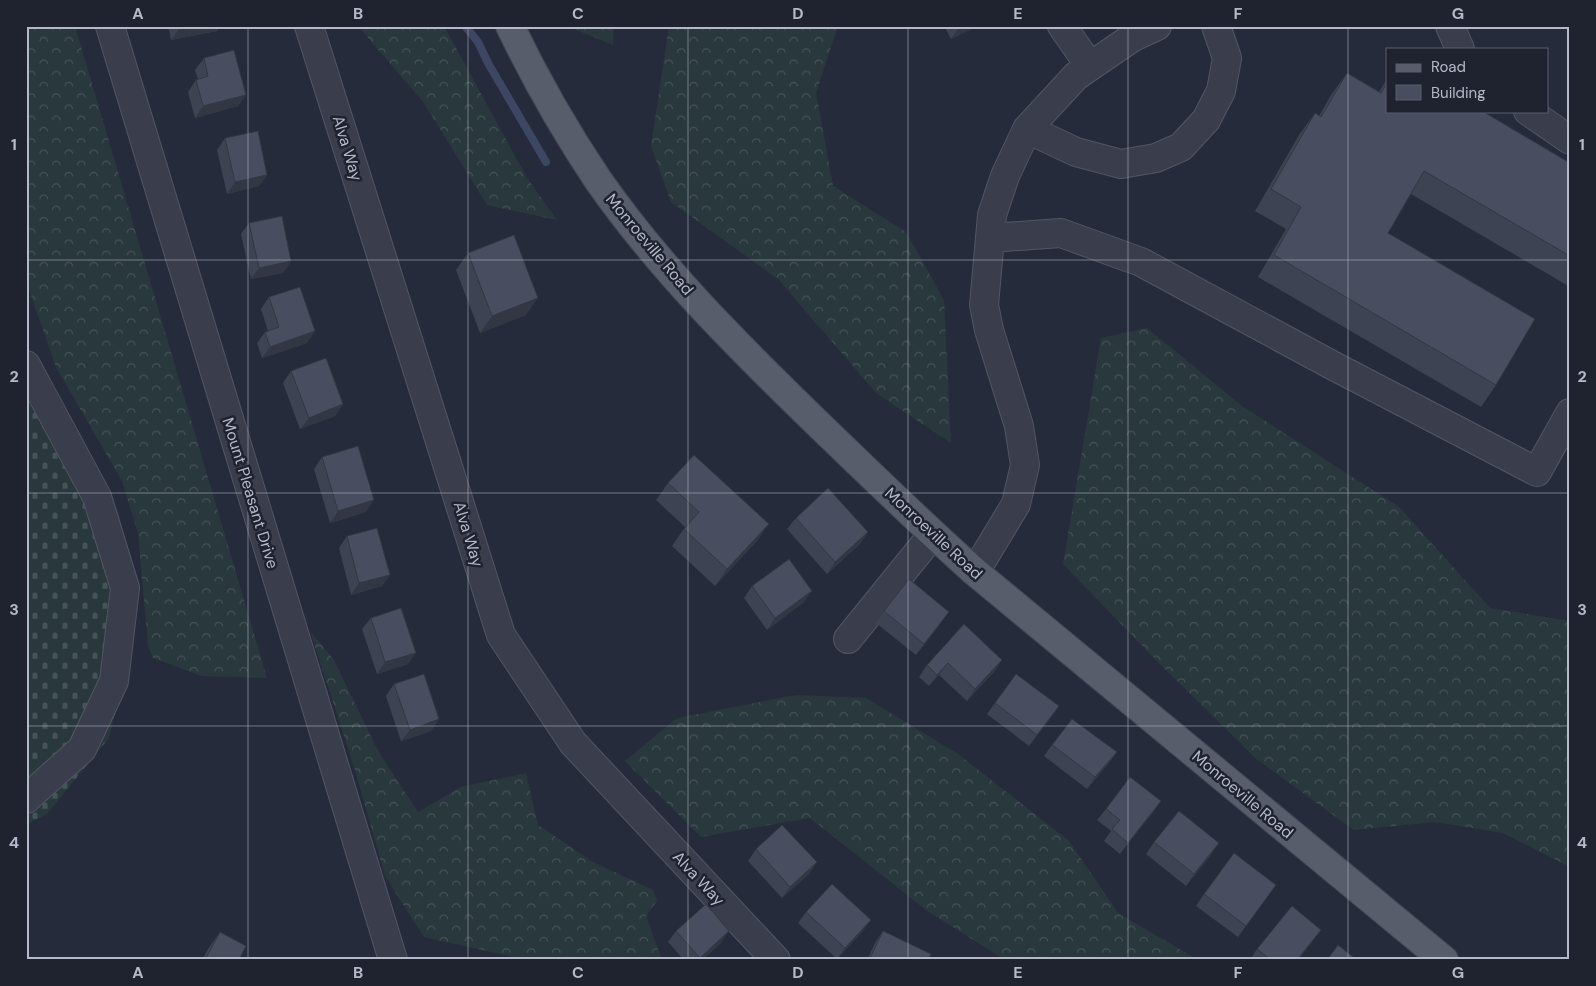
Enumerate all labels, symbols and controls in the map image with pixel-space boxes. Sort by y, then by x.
text: A [132,3,144,24]
text: B [353,3,363,24]
text: C [572,3,584,24]
text: D [792,3,804,24]
text: E [1013,3,1023,24]
text: F [1234,3,1243,24]
text: G [1452,3,1464,24]
legend [1386,48,1548,112]
text: Road [1431,57,1466,77]
text: Building [1431,83,1486,103]
street label: Alva Way [328,113,367,183]
text: 1 [11,134,17,155]
text: 1 [1579,134,1585,155]
street label: Monroeville Road [601,189,698,299]
text: 2 [9,366,19,387]
text: 2 [1577,366,1587,387]
street label: Mount Pleasant Drive [218,415,283,571]
street label: Monroeville Road [880,483,987,584]
street label: Alva Way [449,499,488,569]
text: 3 [9,599,19,620]
text: 3 [1577,599,1587,620]
street label: Monroeville Road [1188,746,1298,843]
text: 4 [9,832,19,853]
text: 4 [1577,832,1587,853]
street label: Alva Way [668,847,729,910]
text: A [132,962,144,983]
text: B [353,962,363,983]
text: C [572,962,584,983]
text: D [792,962,804,983]
text: E [1013,962,1023,983]
text: F [1234,962,1243,983]
text: G [1452,962,1464,983]

